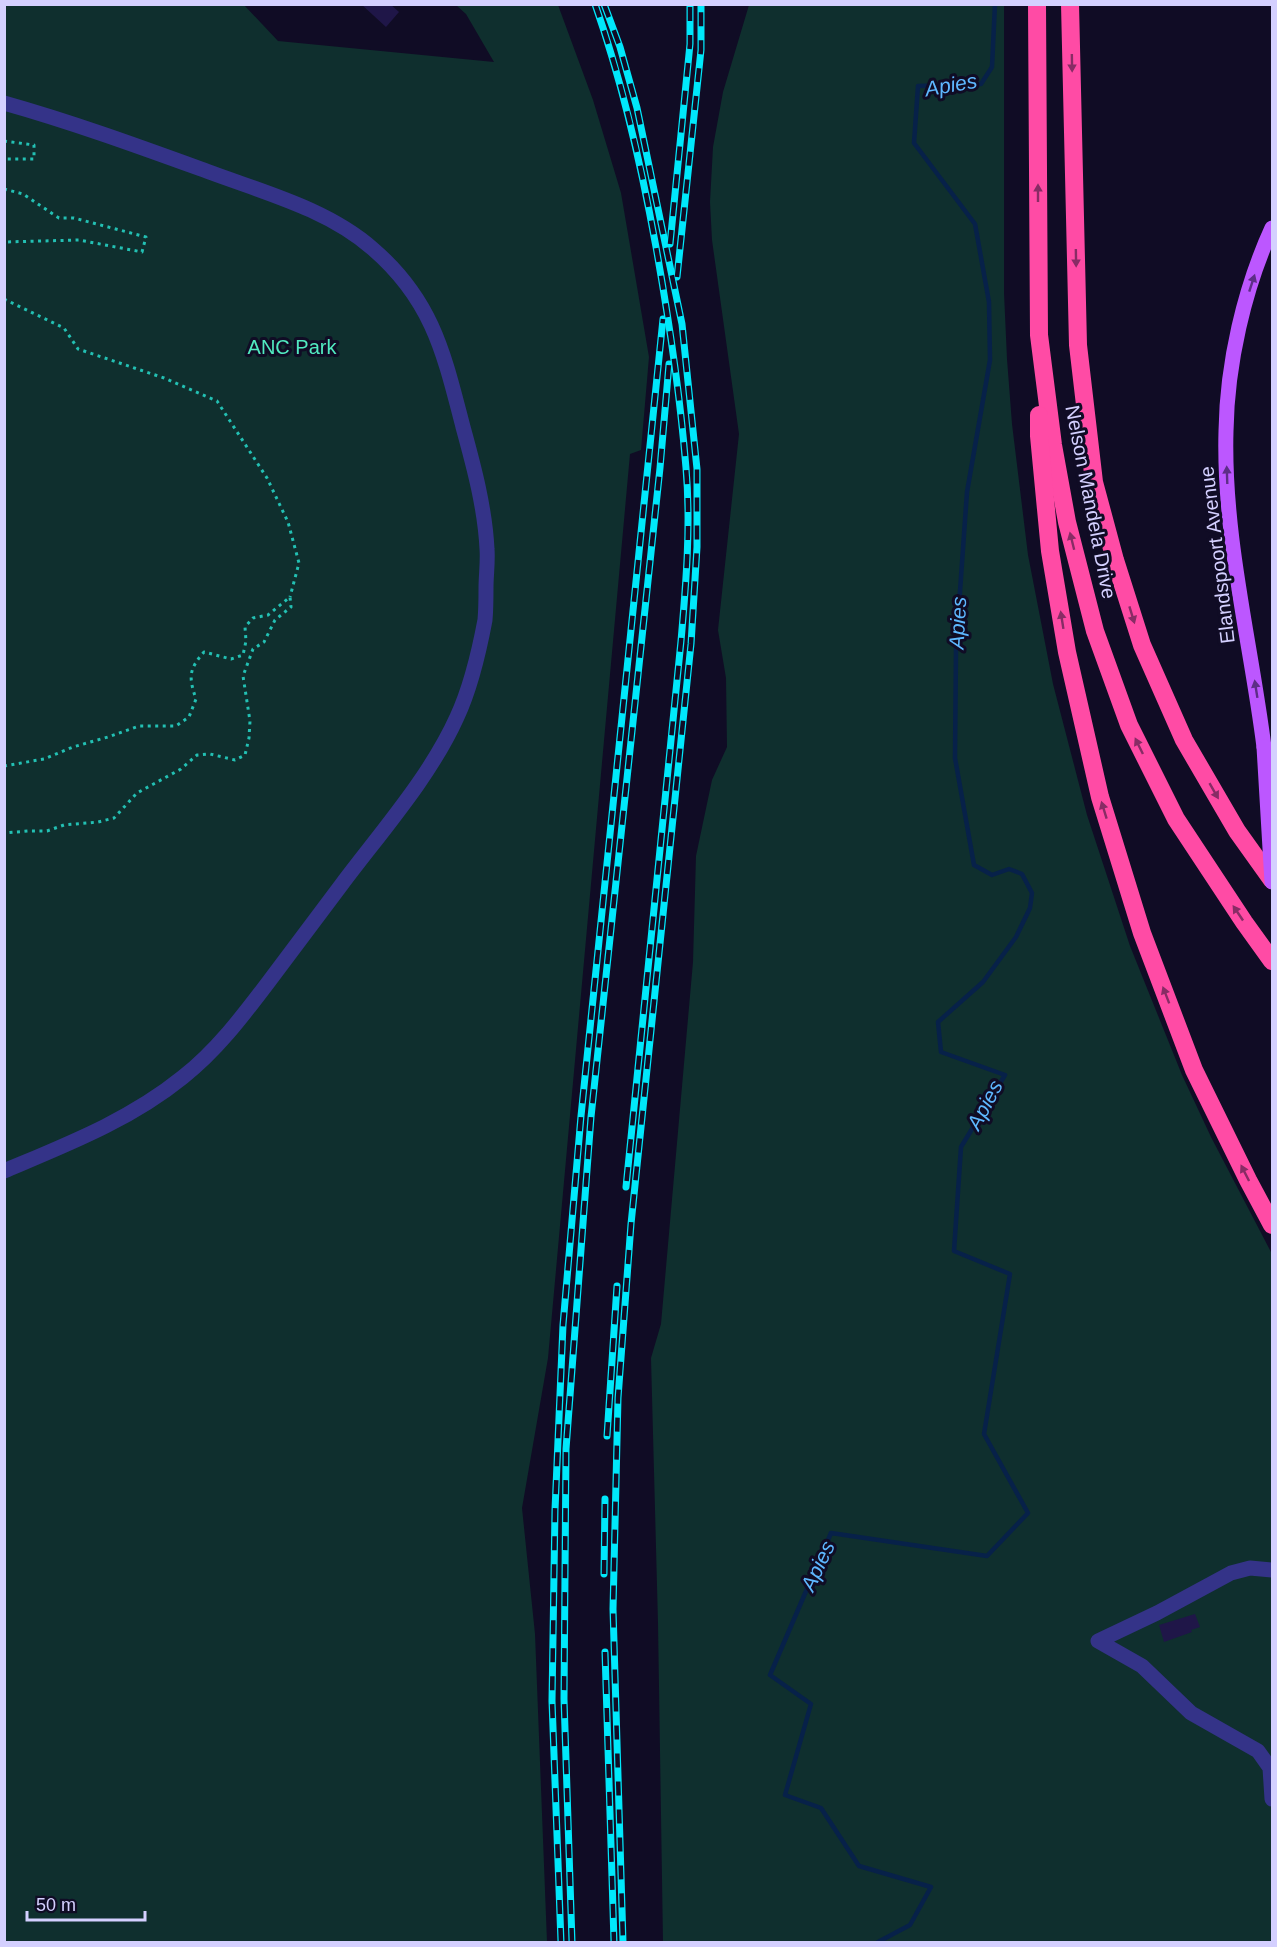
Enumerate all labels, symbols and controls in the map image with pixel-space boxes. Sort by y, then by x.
one-way arrow [1067,53,1077,72]
water label: Apies [921,69,979,101]
one-way arrow [1033,183,1043,202]
one-way arrow [1071,248,1081,267]
one-way arrow [1248,274,1258,292]
park label: ANC Park [248,336,337,358]
street label: Nelson Mandela Drive [1061,403,1121,601]
street label: Elandspoort Avenue [1195,465,1239,645]
one-way arrow [1223,466,1232,485]
one-way arrow [1067,532,1077,550]
water label: Apies [945,596,970,652]
one-way arrow [1128,606,1137,624]
one-way arrow [1057,610,1066,629]
one-way arrow [1251,680,1260,699]
one-way arrow [1135,737,1144,754]
one-way arrow [1209,783,1219,800]
one-way arrow [1099,801,1109,819]
one-way arrow [1232,906,1244,922]
one-way arrow [1160,986,1170,1004]
water label: Apies [961,1076,1007,1135]
one-way arrow [1240,1165,1249,1182]
water label: Apies [795,1537,839,1596]
scale bar [27,1884,146,1922]
text: 50 m [36,1895,76,1915]

